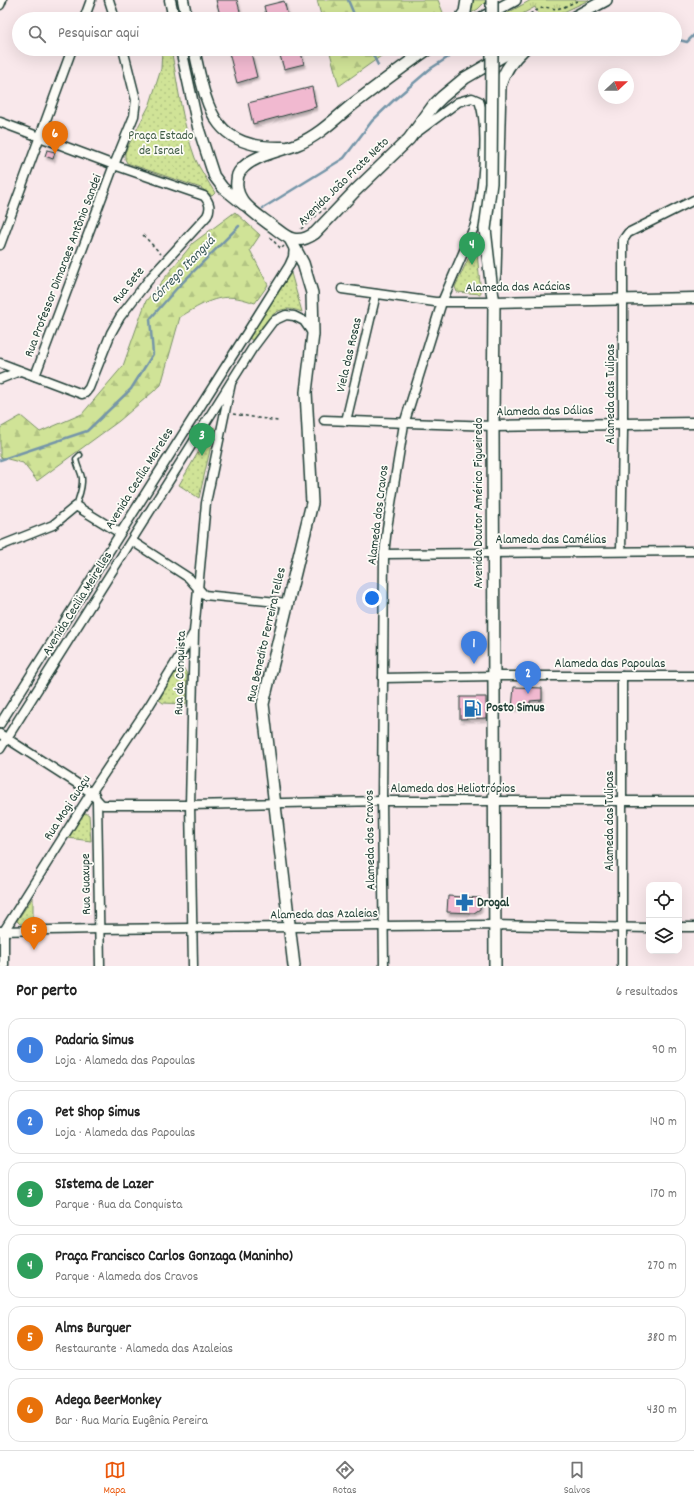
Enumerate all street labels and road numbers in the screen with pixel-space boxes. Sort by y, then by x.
street label: Avenida João Frate Neto [294,133,394,231]
street label: Rua Professor Dimaraes Antônio Sandei [20,171,108,360]
street label: Rua Sete [108,263,150,309]
street label: Alameda das Acácias [465,278,571,298]
street label: Viela das Rosas [332,316,368,394]
street label: Alameda das Tulipas [602,344,621,444]
street label: Alameda das Dálias [496,402,594,422]
street label: Avenida Doutor Américo Figueiredo [470,417,489,589]
street label: Avenida Cecília Meireles [101,425,179,533]
street label: Alameda dos Cravos [363,464,395,566]
street label: Alameda das Camélias [496,531,606,550]
street label: Avenida Cecilia Meirelles [38,548,118,660]
street label: Rua Benedito Ferreira Telles [242,566,292,704]
street label: Rua da Conquista [170,630,192,716]
street label: Alameda das Papoulas [555,655,665,674]
street label: Alameda das Tulipas [601,771,620,871]
street label: Rua Mogi Guaçu [40,772,96,844]
street label: Alameda dos Heliotrópios [390,780,516,799]
street label: Alameda dos Cravos [361,790,381,890]
street label: Rua Guaxupe [77,853,97,915]
street label: Alameda das Azaleias [270,905,378,925]

